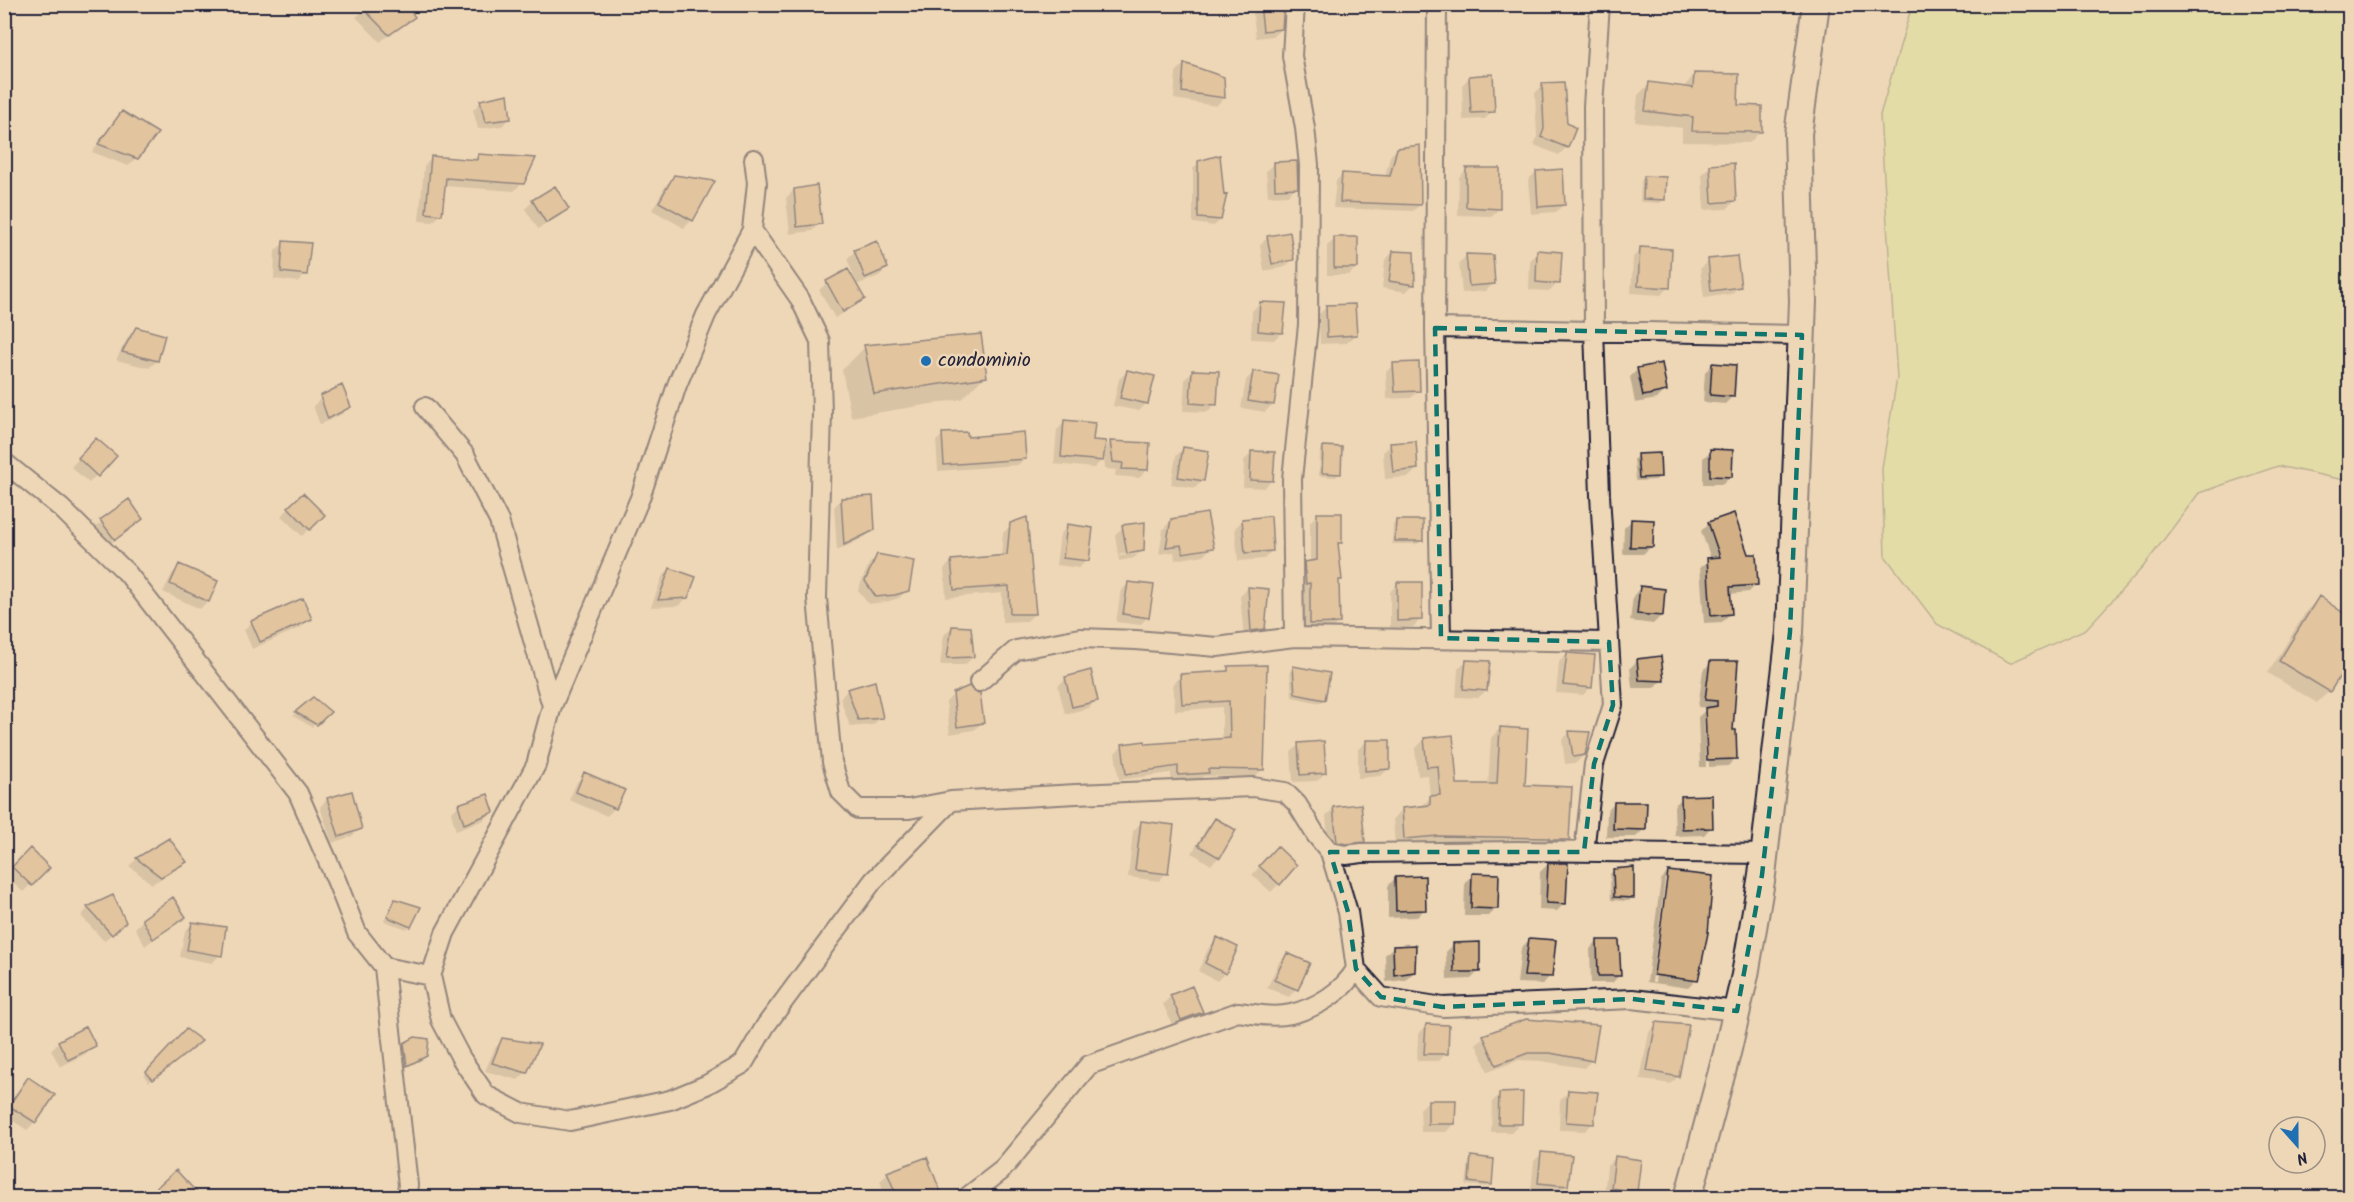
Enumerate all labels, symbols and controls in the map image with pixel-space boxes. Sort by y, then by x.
place label: condominio [938,345,1031,377]
marker: condominio [919,354,933,368]
north arrow [2267,1115,2327,1175]
text: N [2293,1144,2311,1171]

